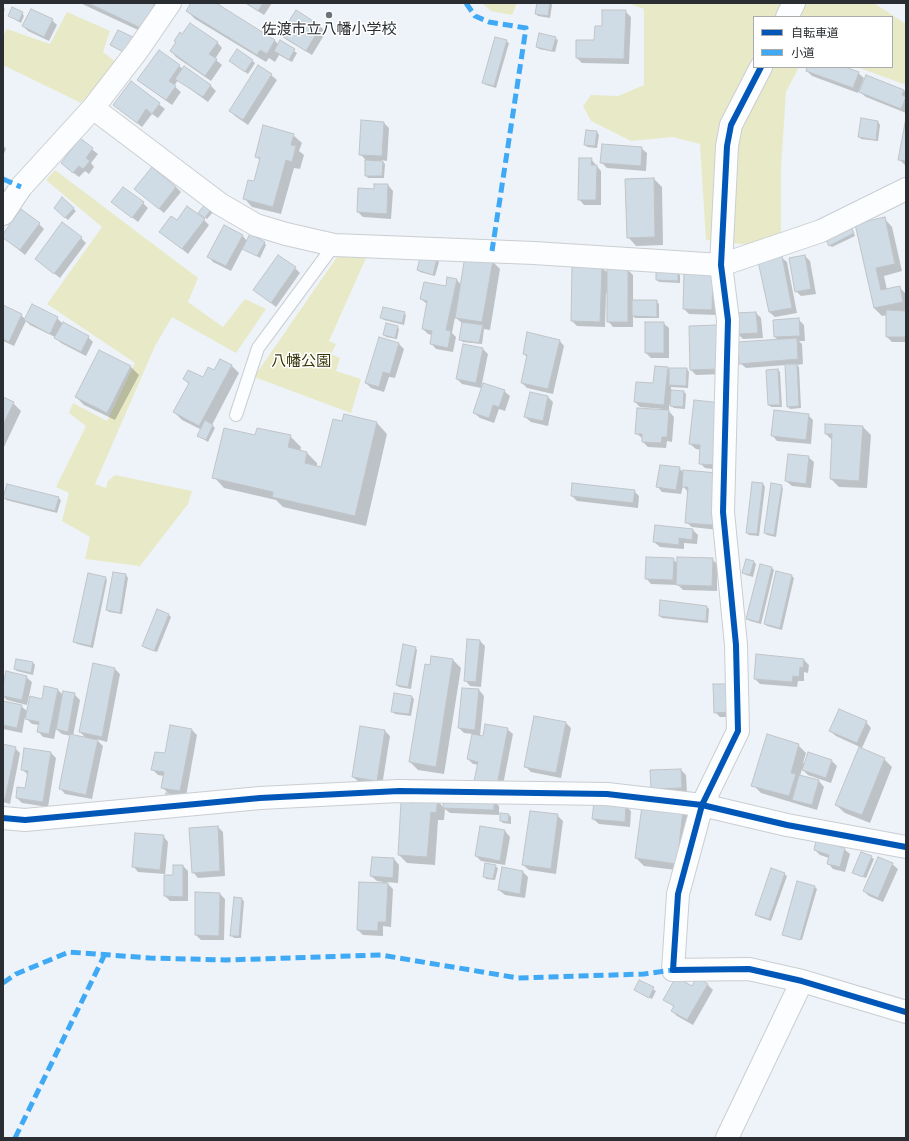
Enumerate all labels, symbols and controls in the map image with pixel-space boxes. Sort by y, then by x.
marker: 佐渡市立八幡小学校 [324,10,334,20]
legend [753,16,893,68]
place label: 佐渡市立八幡小学校 [262,21,396,39]
text: 自転車道 [791,23,839,42]
text: 小道 [791,43,815,62]
park label: 八幡公園 [271,353,331,371]

